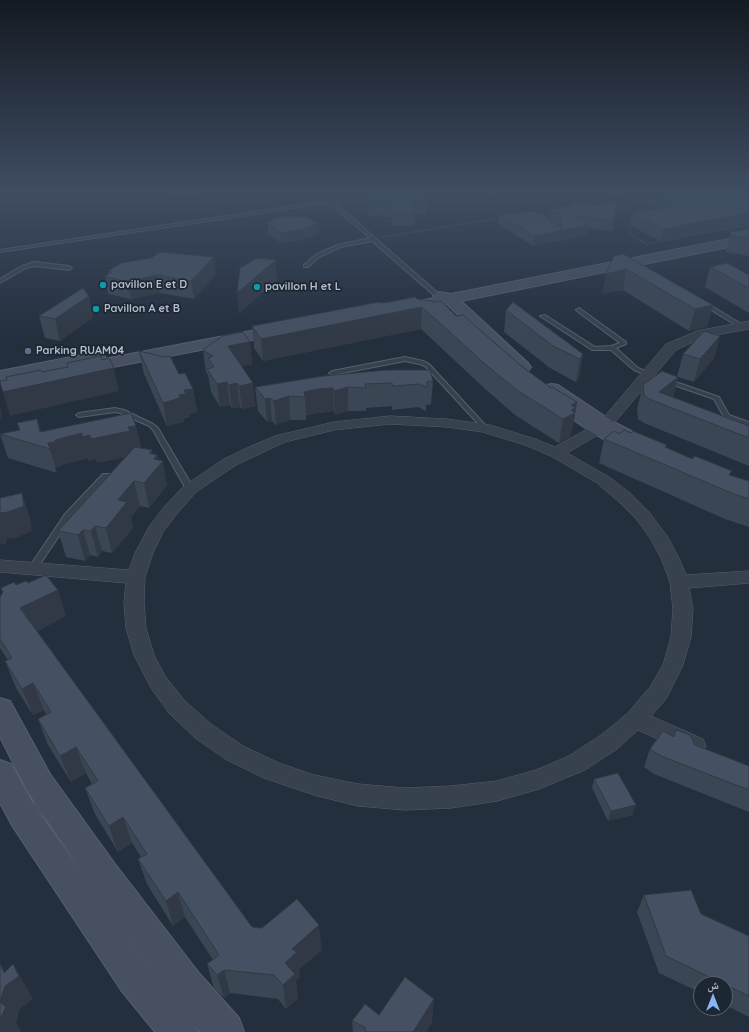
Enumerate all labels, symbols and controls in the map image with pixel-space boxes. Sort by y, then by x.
place label: pavillon E et D [111,278,187,292]
marker: pavillon E et D [98,280,108,290]
place label: pavillon H et L [265,280,341,294]
marker: pavillon H et L [252,282,262,292]
place label: Pavillon A et B [104,302,180,316]
marker: Pavillon A et B [91,304,101,314]
place label: Parking RUAM04 [36,344,124,358]
marker: Parking RUAM04 [23,346,33,356]
north arrow [693,976,733,1016]
text: ش [707,978,719,992]

